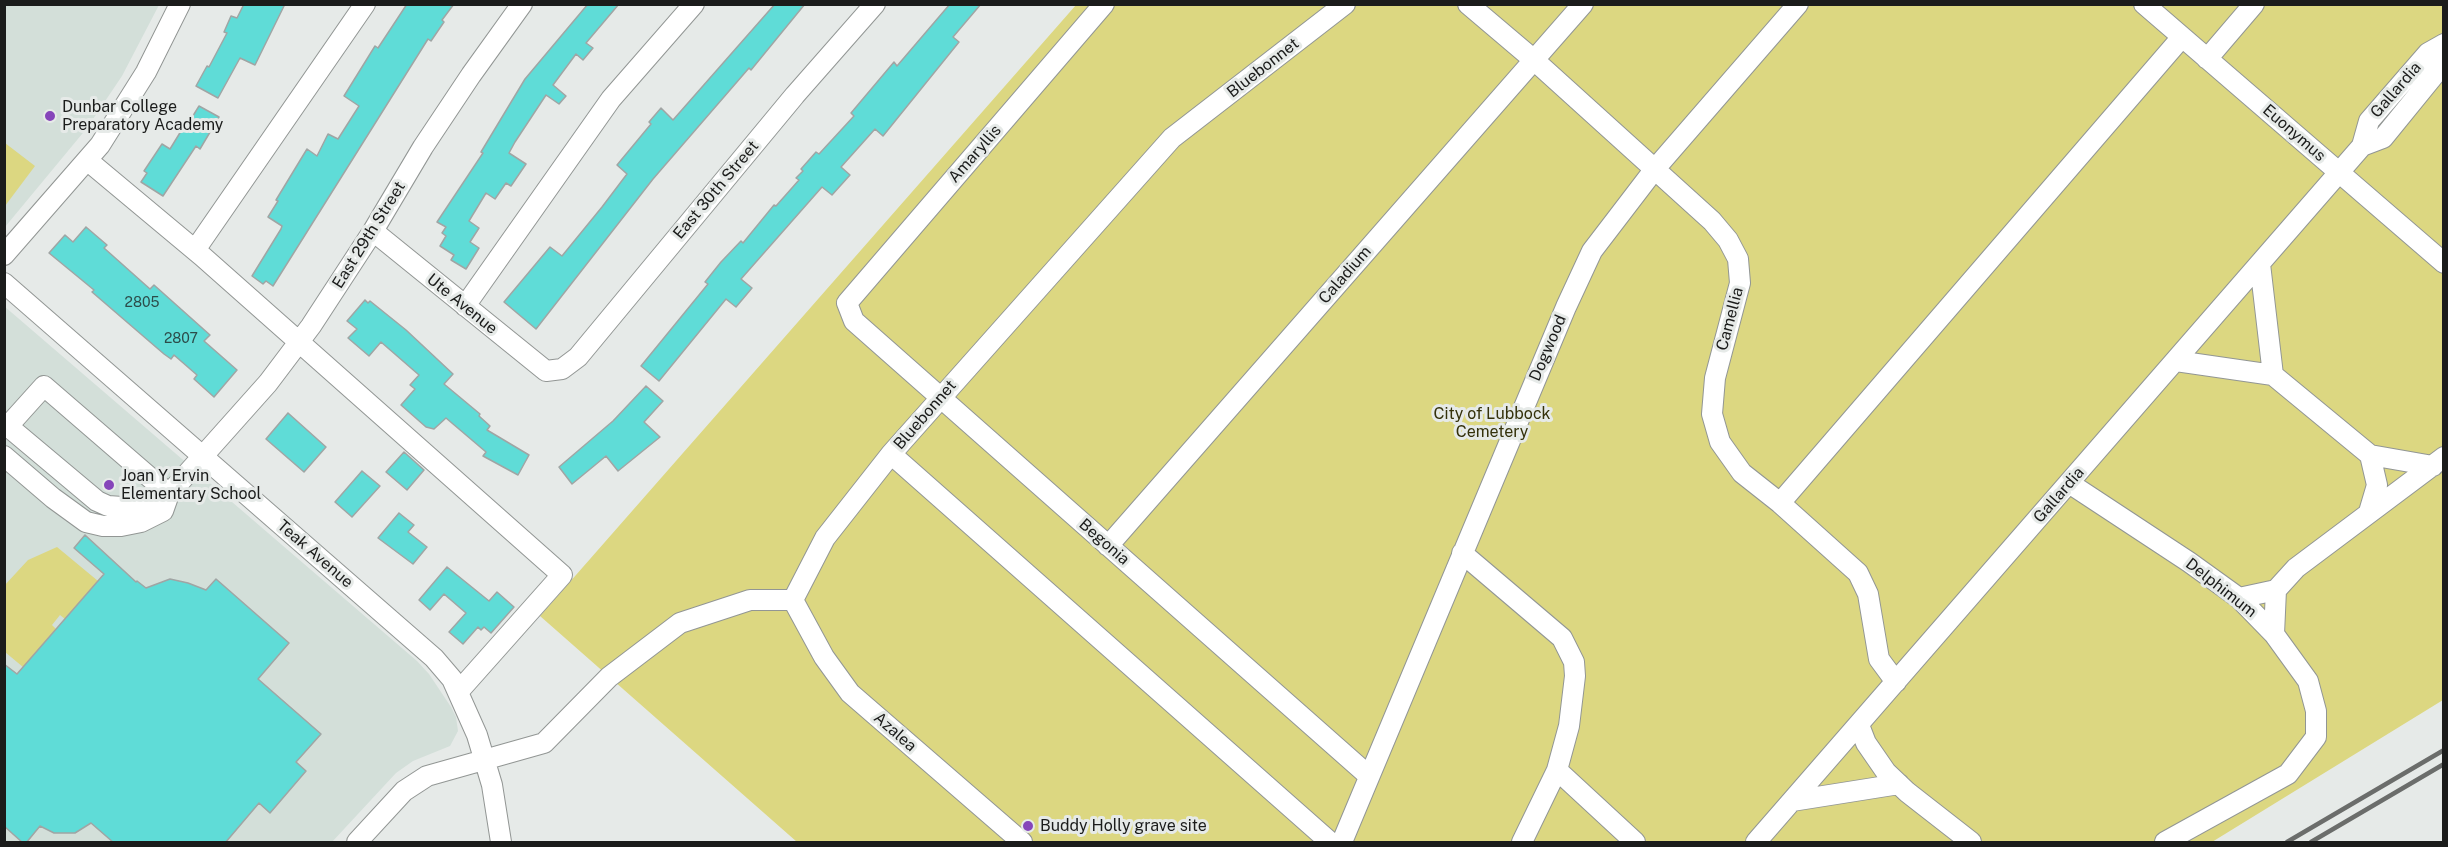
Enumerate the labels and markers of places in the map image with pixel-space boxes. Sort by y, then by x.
place label: Dunbar College Preparatory Academy [62,97,223,135]
marker: Dunbar College Preparatory Academy [43,109,57,123]
place label: Joan Y Ervin Elementary School [121,466,261,504]
marker: Joan Y Ervin Elementary School [102,478,116,492]
place label: Buddy Holly grave site [1040,816,1207,836]
marker: Buddy Holly grave site [1021,819,1035,833]

